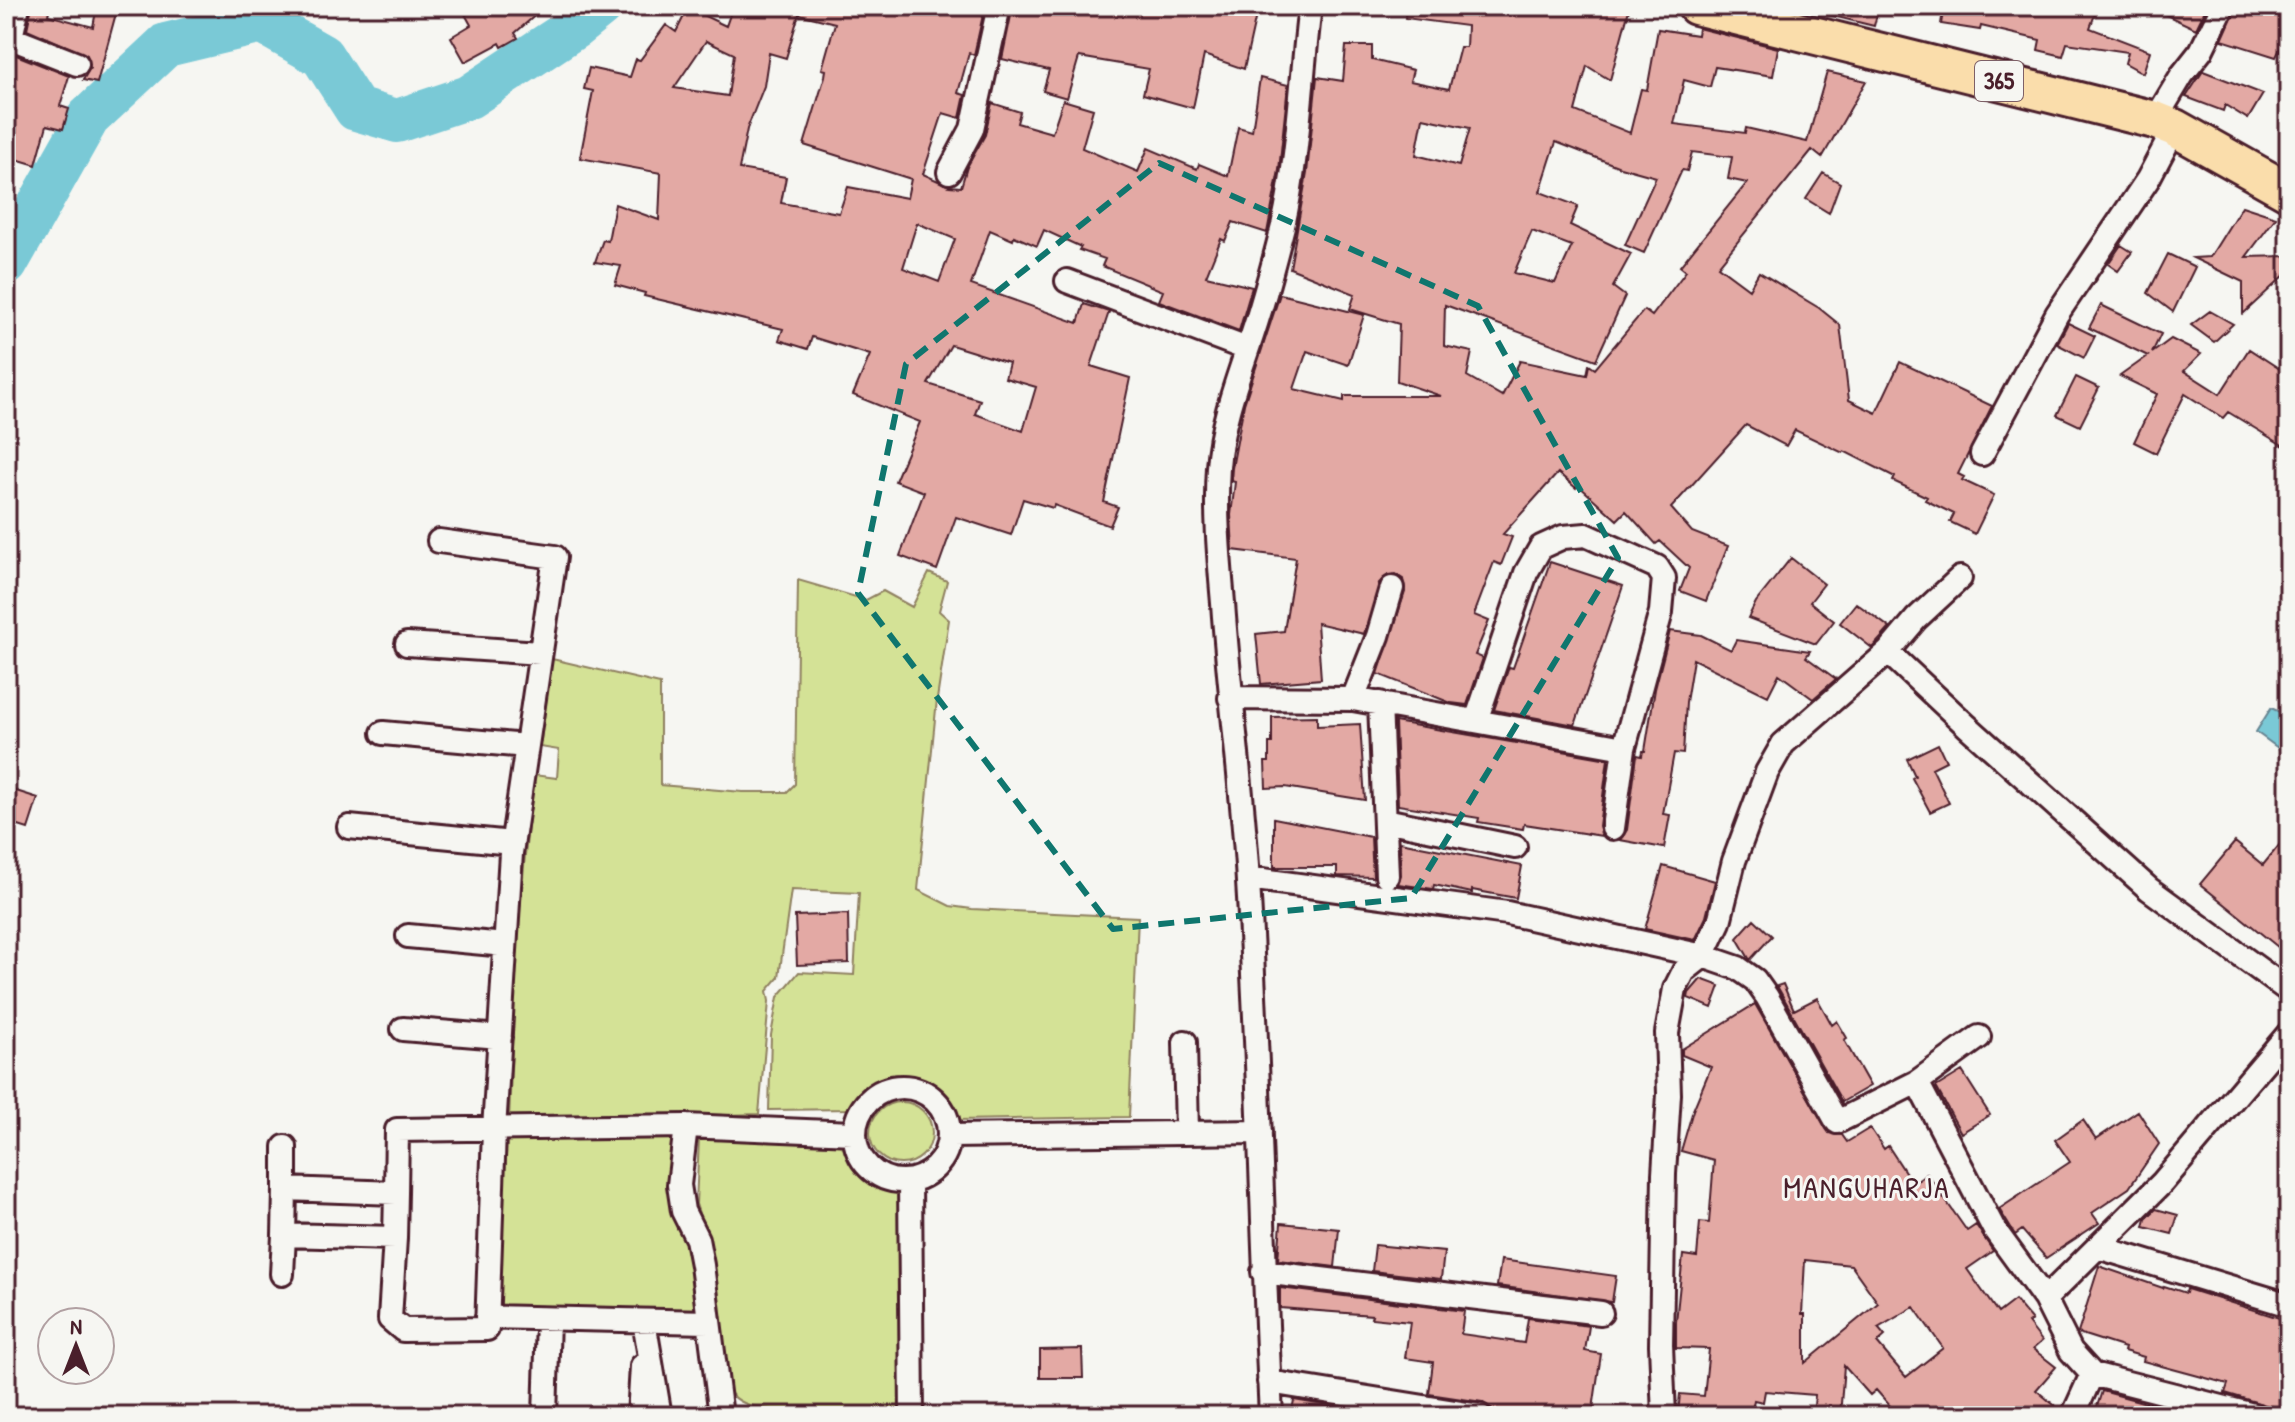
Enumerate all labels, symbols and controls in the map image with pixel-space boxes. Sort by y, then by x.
road number: 365 [1975,61,2023,101]
district label: MANGUHARJA [1783,1167,1951,1207]
north arrow [36,1306,116,1386]
text: N [70,1311,82,1341]

